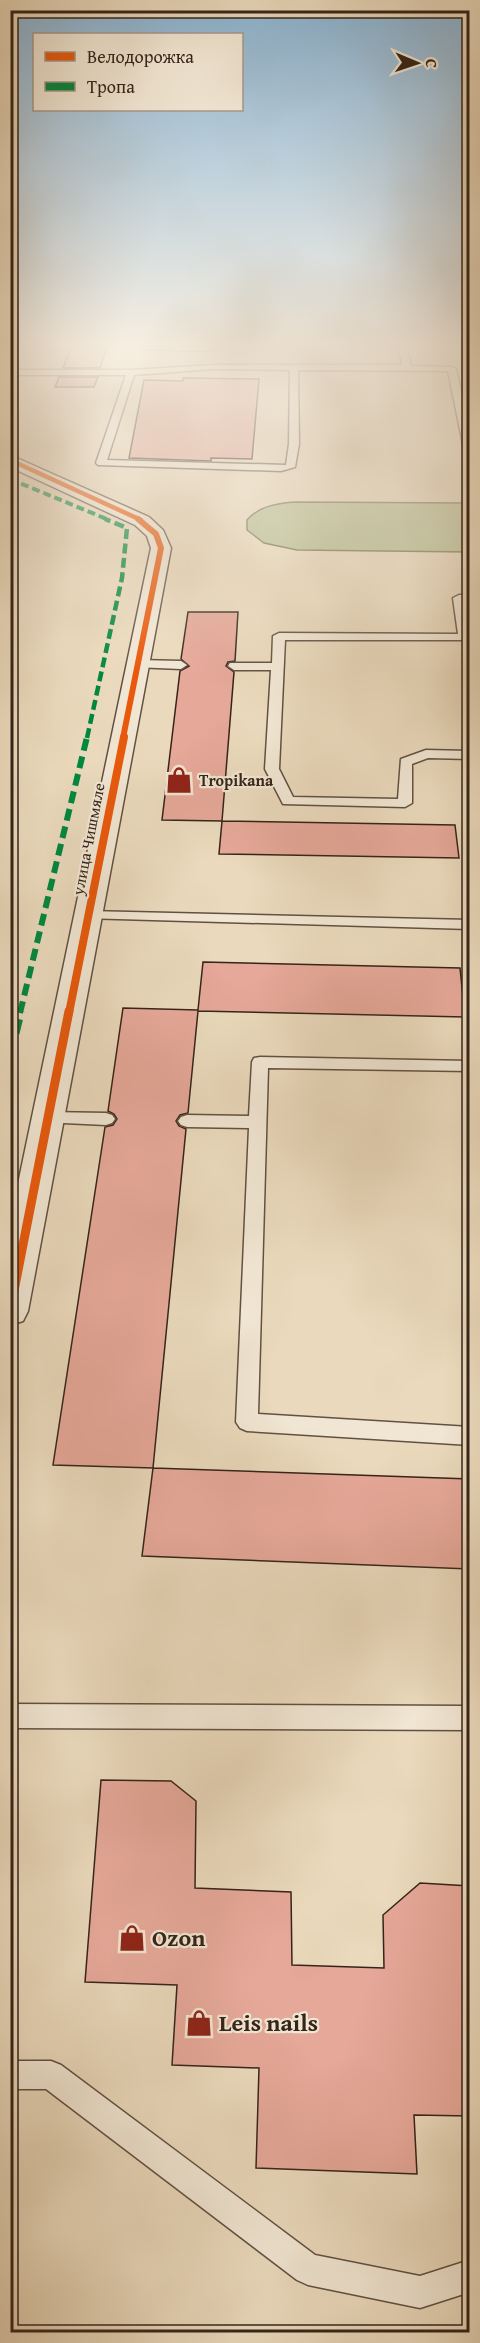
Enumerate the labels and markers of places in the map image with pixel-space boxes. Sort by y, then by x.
shop icon: Tropikana [164,765,194,795]
place label: Tropikana [199,768,274,792]
place label: Ozon [152,1920,206,1955]
shop icon: Ozon [117,1923,147,1953]
place label: Leis nails [219,2005,318,2040]
shop icon: Leis nails [184,2008,214,2038]

